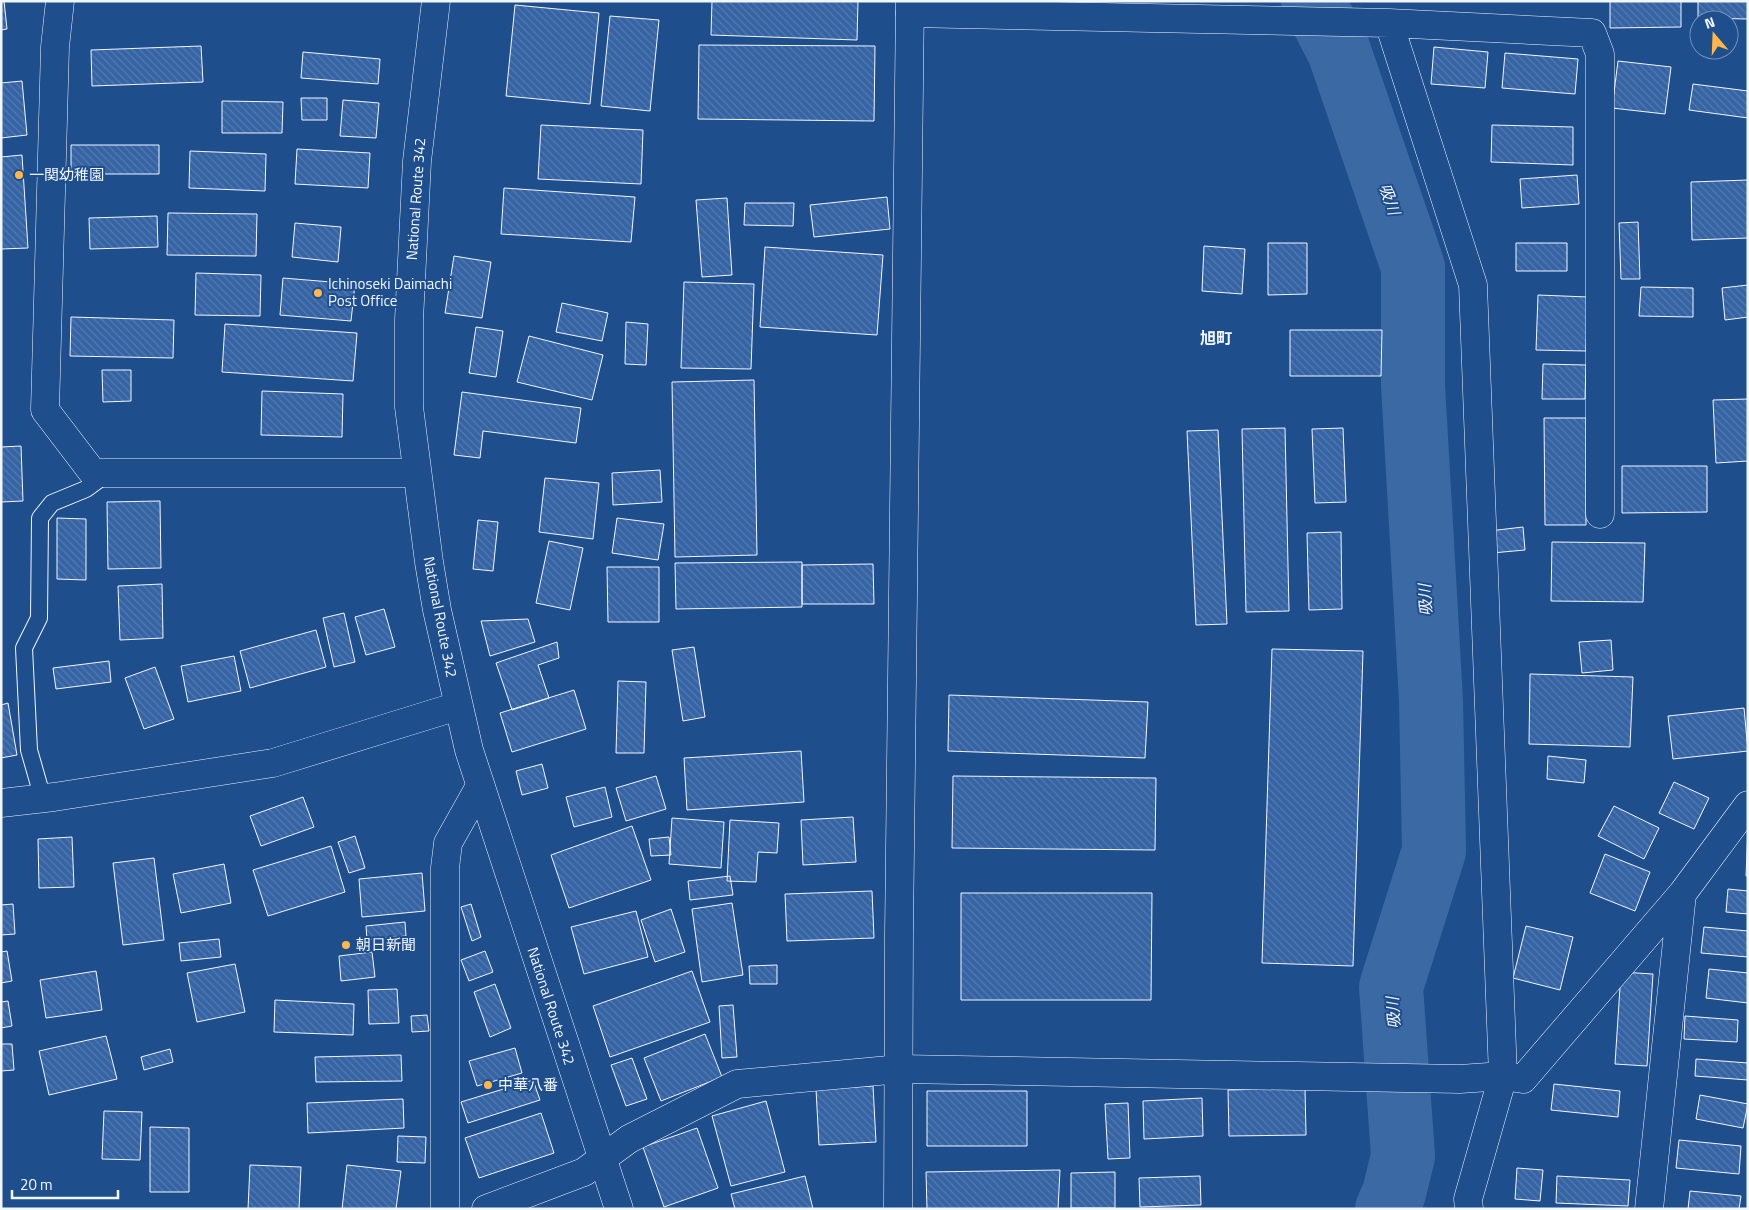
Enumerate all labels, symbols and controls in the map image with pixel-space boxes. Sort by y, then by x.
north arrow [1689,10,1739,60]
text: N [1702,11,1718,34]
street label: National Route 342 [400,137,431,261]
place label: 一関幼稚園 [29,163,104,186]
marker: 一関幼稚園 [13,169,25,181]
water label: 吸川 [1373,180,1407,220]
place label: Ichinoseki Daimachi Post Office [328,272,452,312]
marker: Ichinoseki Daimachi Post Office [312,287,324,299]
district label: 旭町 [1200,326,1232,350]
street label: National Route 342 [417,554,463,679]
water label: 吸川 [1412,581,1438,617]
place label: 朝日新聞 [356,933,416,956]
marker: 朝日新聞 [340,939,352,951]
street label: National Route 342 [522,944,581,1068]
water label: 吸川 [1380,994,1406,1030]
place label: 中華八番 [498,1073,558,1096]
marker: 中華八番 [482,1079,494,1091]
scale bar [12,1168,119,1200]
text: 20 m [20,1173,53,1196]

